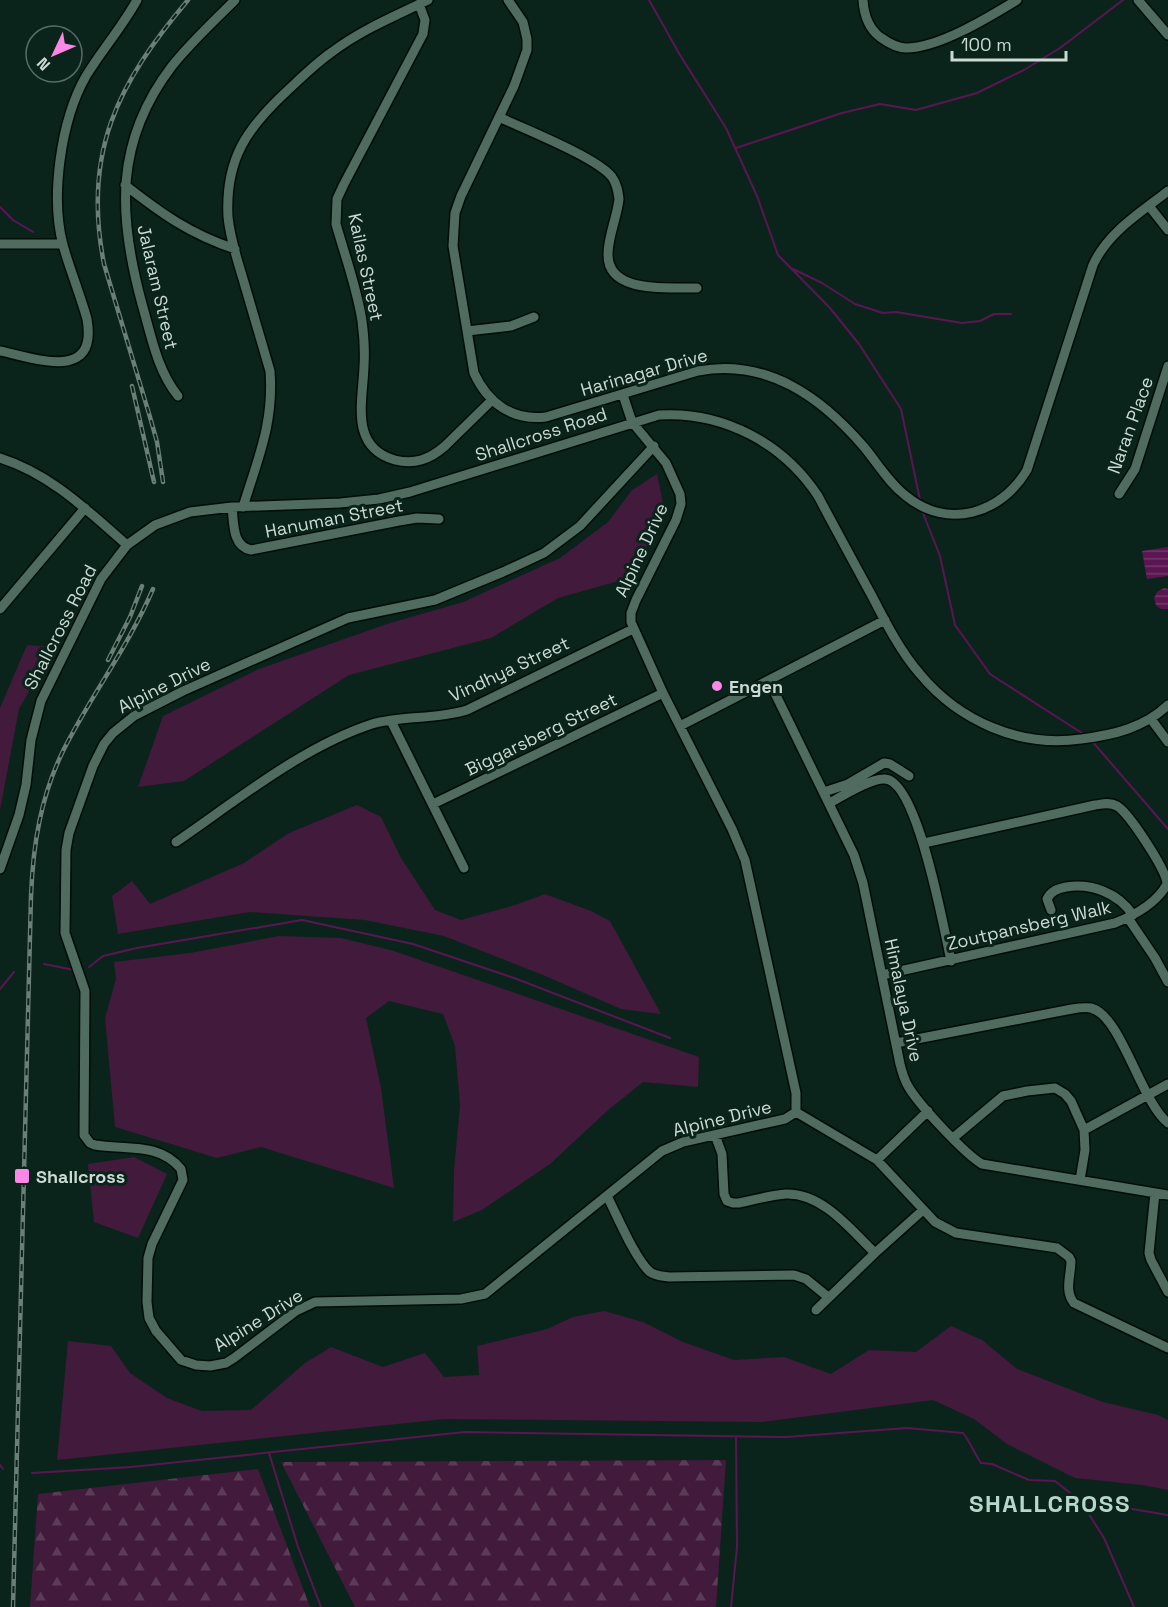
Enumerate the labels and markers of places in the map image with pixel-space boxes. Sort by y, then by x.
place label: Engen [729,675,783,698]
marker: Engen [710,679,724,693]
place label: Shallcross [36,1165,125,1188]
marker: Shallcross [13,1167,31,1185]

